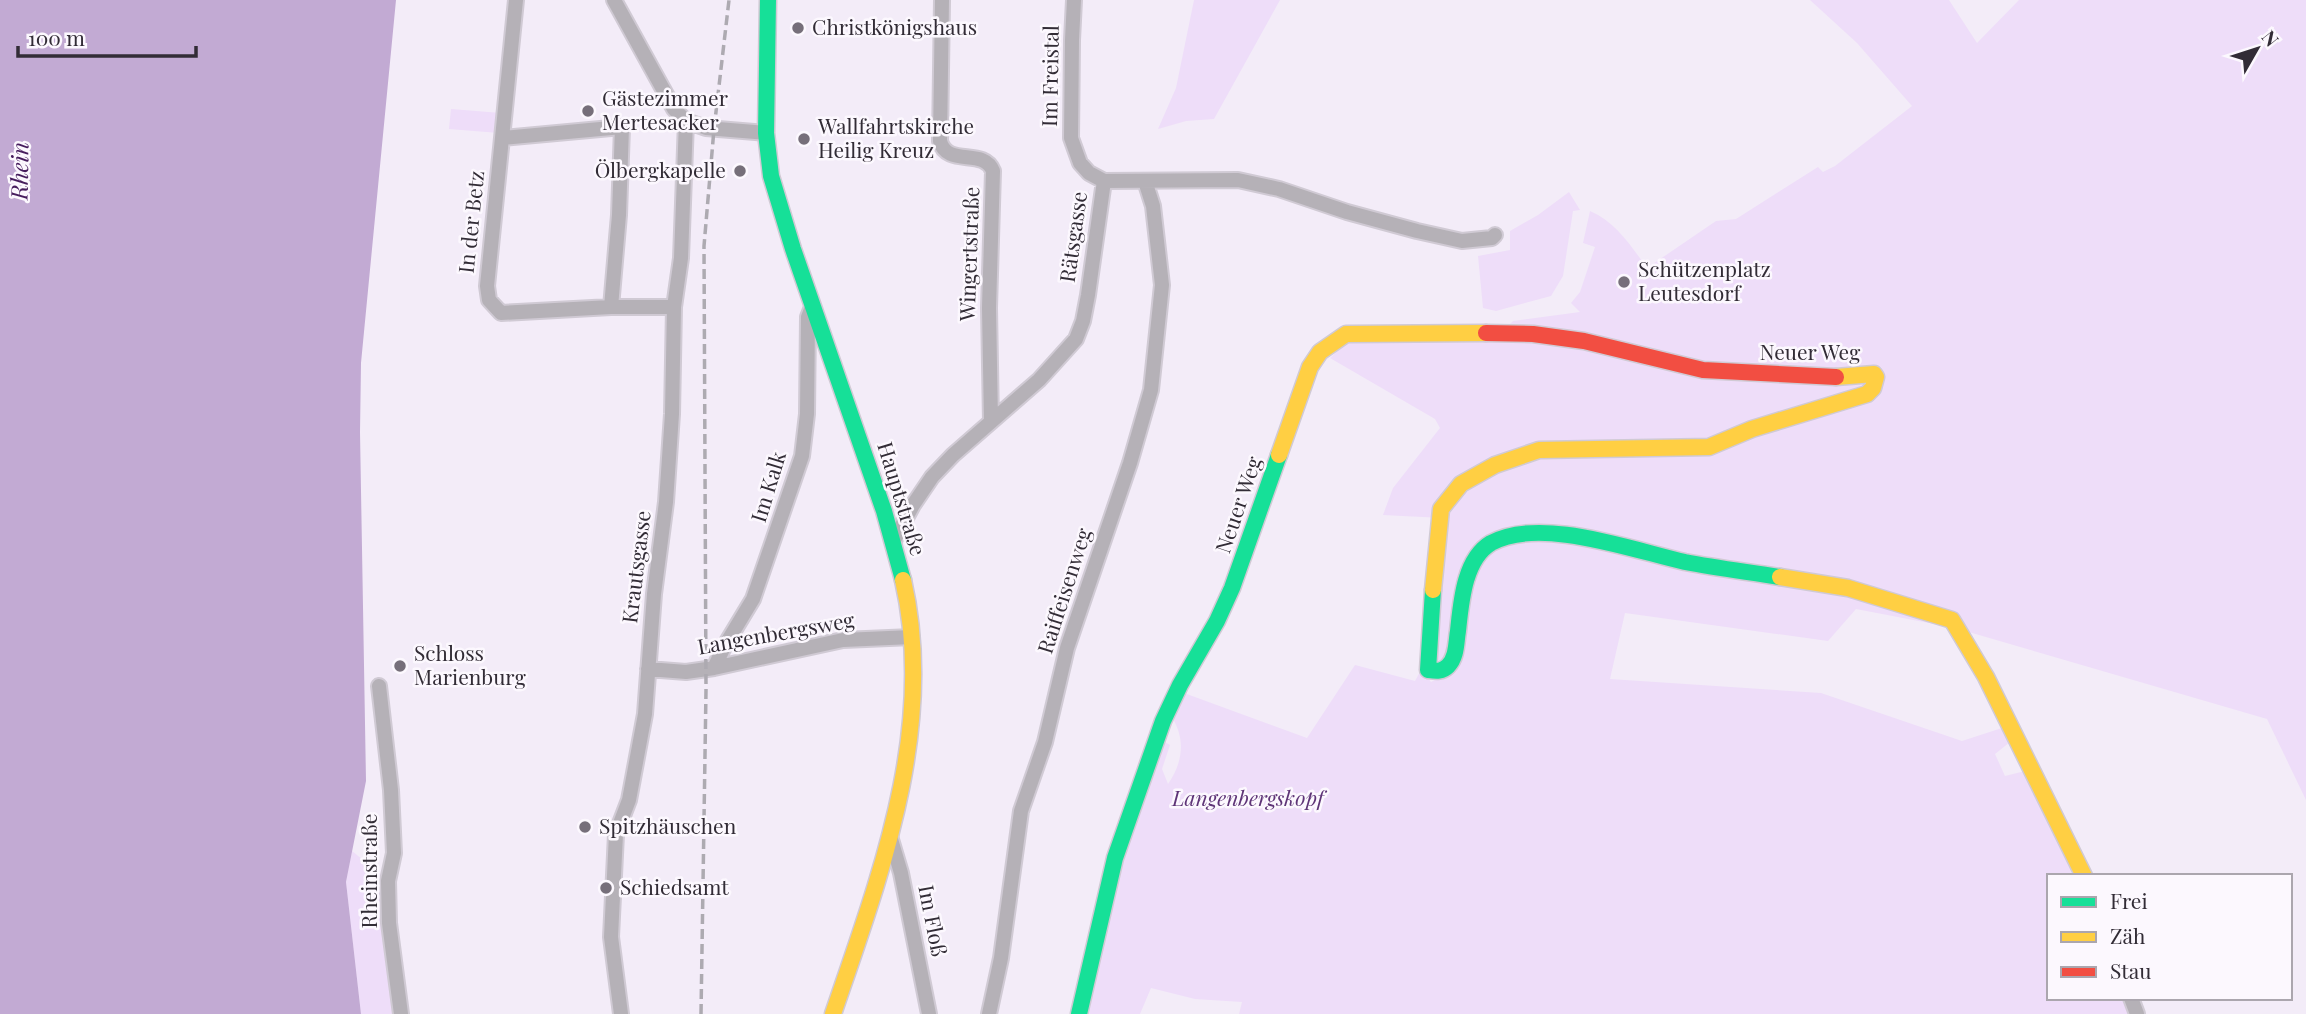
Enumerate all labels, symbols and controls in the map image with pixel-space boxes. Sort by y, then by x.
place label: Christkönigshaus [812,12,977,40]
scale bar [18,14,196,58]
north arrow [2222,14,2292,84]
marker: Christkönigshaus [790,20,806,36]
text: 100 m [28,23,85,51]
text: N [2257,24,2286,51]
street label: Im Freistal [1034,25,1064,127]
place label: Gästezimmer Mertesacker [602,83,729,135]
marker: Gästezimmer Mertesacker [580,103,596,119]
place label: Wallfahrtskirche Heilig Kreuz [817,111,974,163]
marker: Wallfahrtskirche Heilig Kreuz [796,131,812,147]
water label: Rhein [2,142,35,201]
place label: Ölbergkapelle [595,155,726,183]
marker: Ölbergkapelle [732,163,748,179]
street label: In der Betz [451,169,489,274]
street label: Wingertstraße [952,186,984,323]
street label: Rätsgasse [1052,189,1092,284]
place label: Schützenplatz Leutesdorf [1638,254,1771,306]
marker: Schützenplatz Leutesdorf [1616,274,1632,290]
street label: Neuer Weg [1760,337,1860,365]
street label: Hauptstraße [872,438,933,559]
street label: Im Kalk [743,447,791,525]
street label: Neuer Weg [1207,452,1267,556]
street label: Krautsgasse [614,509,656,625]
street label: Raiffeisenweg [1030,524,1097,657]
street label: Langenbergsweg [695,604,856,660]
place label: Schloss Marienburg [414,638,526,690]
marker: Schloss Marienburg [392,658,408,674]
park label: Langenbergskopf [1171,783,1328,811]
place label: Spitzhäuschen [599,811,737,839]
street label: Rheinstraße [354,814,382,928]
marker: Spitzhäuschen [577,819,593,835]
place label: Schiedsamt [620,872,729,900]
legend [2047,874,2292,1000]
marker: Schiedsamt [598,880,614,896]
street label: Im Floß [913,882,955,959]
text: Frei [2110,886,2148,914]
text: Zäh [2110,921,2146,949]
text: Stau [2110,956,2151,984]

